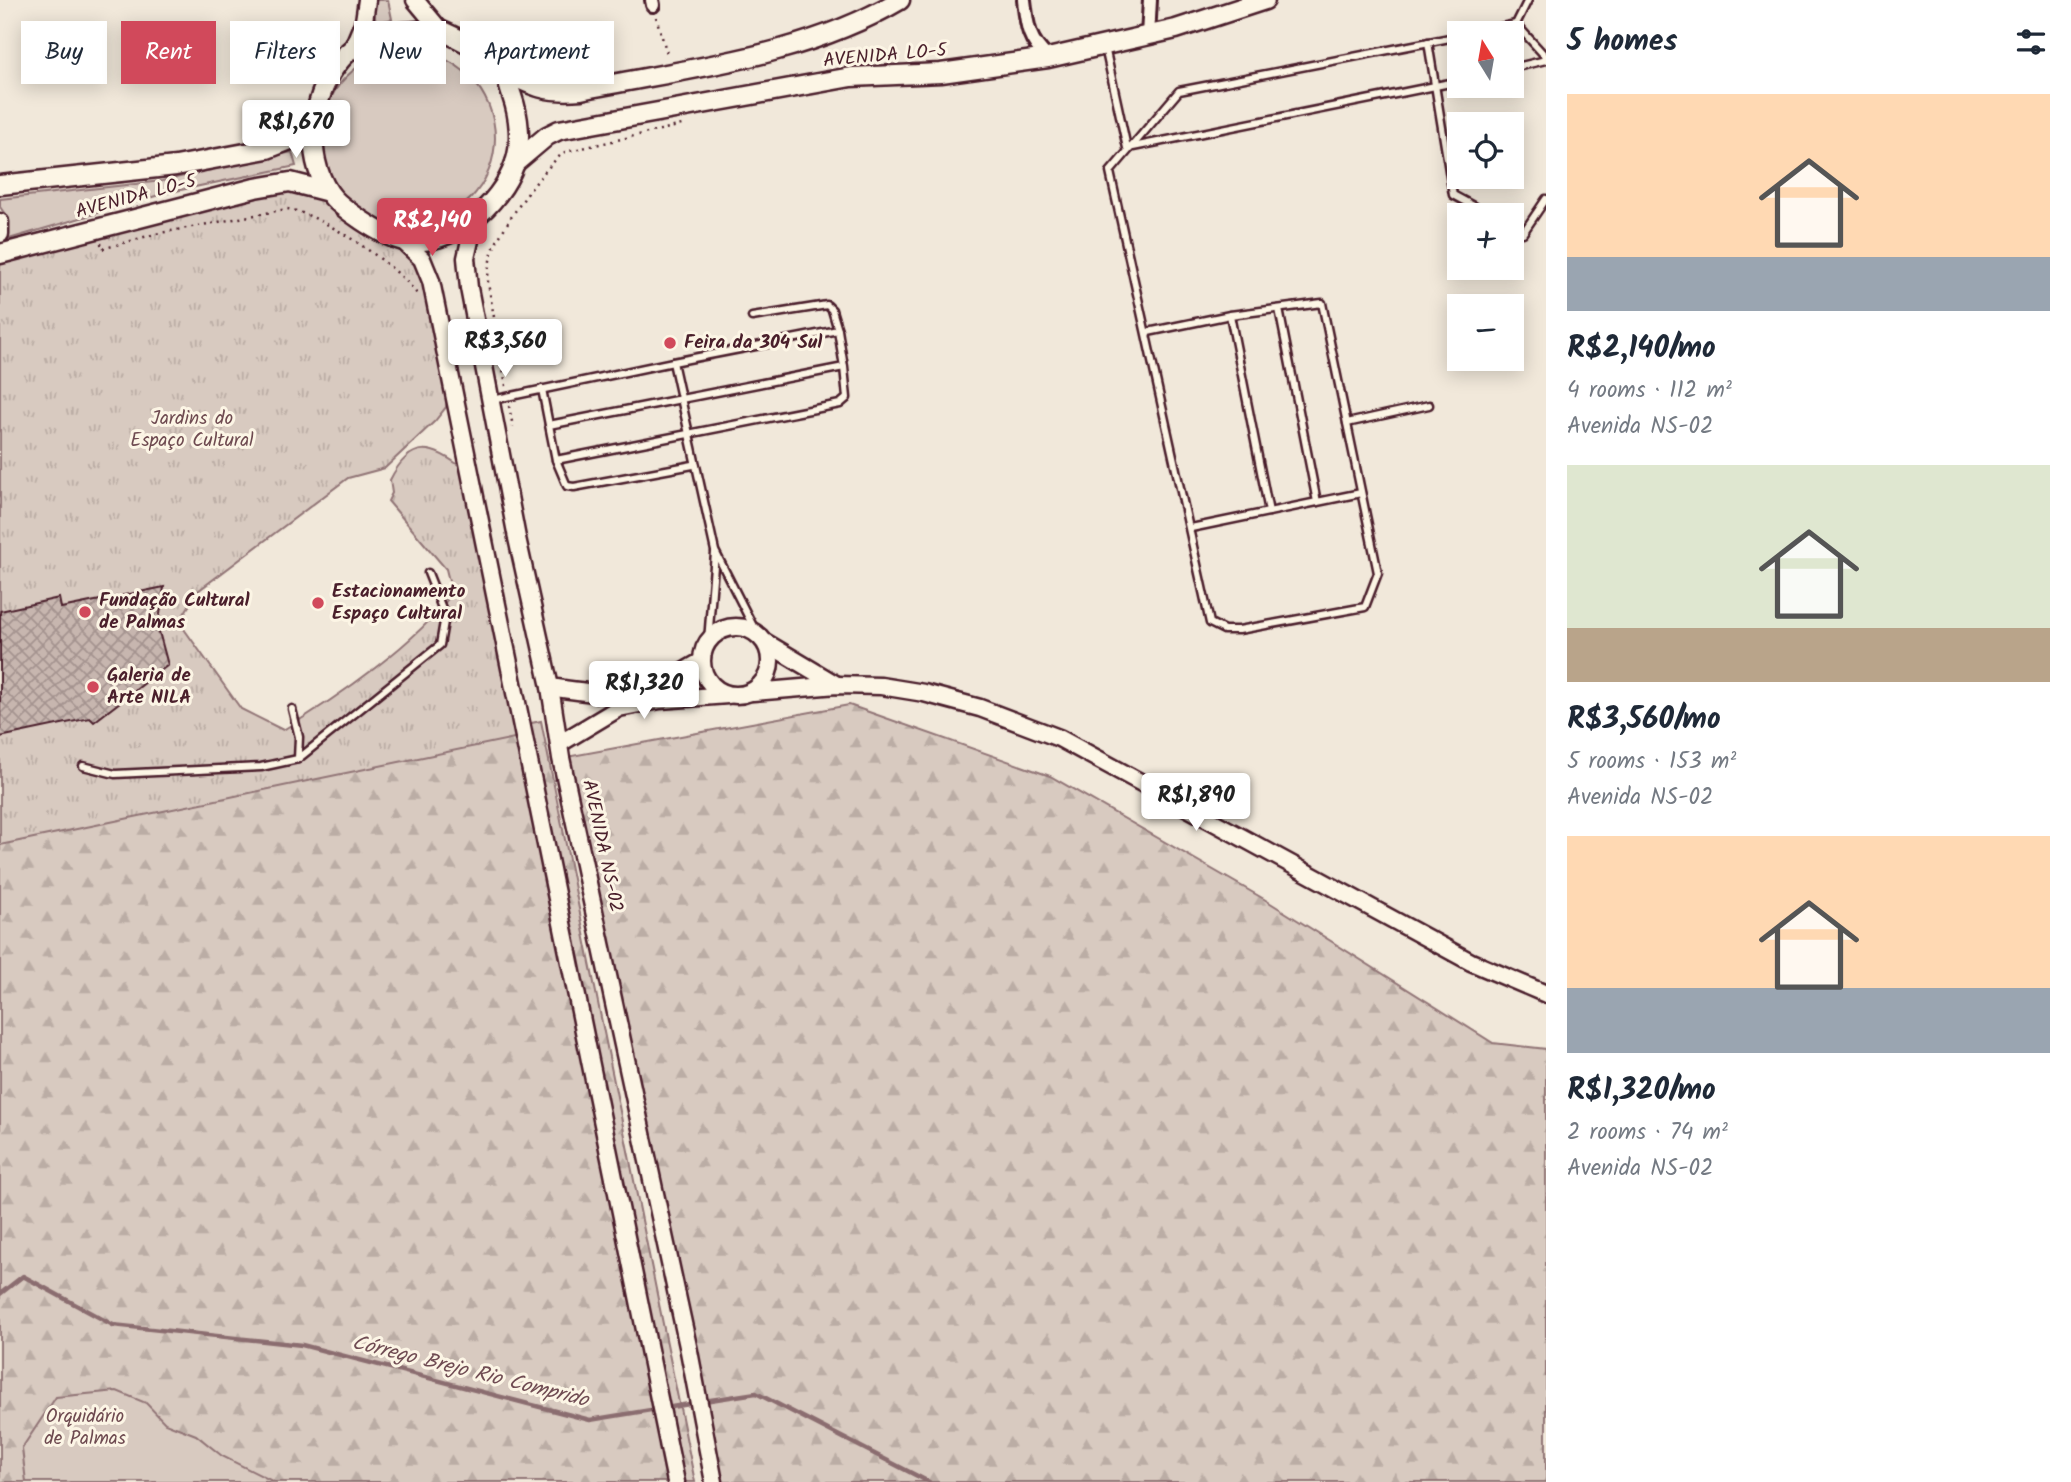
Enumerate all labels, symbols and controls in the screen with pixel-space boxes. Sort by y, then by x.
text: 5 homes [1567,18,1678,66]
chip: Buy [21,21,107,84]
chip: Rent [121,21,216,84]
chip: Filters [230,21,340,84]
chip: New [354,21,446,84]
chip: Apartment [460,21,614,84]
north arrow [1447,21,1524,98]
map controls [1447,21,1524,371]
icon: filters [2012,23,2050,61]
street label: AVENIDA LO-5 [822,36,950,76]
pin: R$1,670 [231,100,361,160]
text: R$1,670 [258,105,334,141]
button: locate [1447,112,1524,189]
icon: home [1746,140,1872,266]
street label: AVENIDA LO-5 [72,166,201,228]
pin: R$2,140 [367,198,497,258]
text: R$2,140 [393,203,471,239]
button: + [1447,203,1524,280]
button: − [1447,294,1524,371]
pin: R$3,560 [440,320,570,379]
text: R$3,560 [464,324,546,360]
text: R$2,140/mo [1567,325,1716,373]
place label: Feira da 304 Sul [684,328,823,358]
marker: Feira da 304 Sul [662,335,678,351]
text: 4 rooms · 112 m² [1567,373,1732,409]
park label: Jardins do Espaço Cultural [130,404,254,456]
text: Avenida NS-02 [1567,409,1713,445]
icon: home [1746,511,1872,637]
place label: Estacionamento Espaço Cultural [332,577,466,629]
place label: Fundação Cultural de Palmas [99,586,251,638]
marker: Estacionamento Espaço Cultural [310,595,326,611]
marker: Fundação Cultural de Palmas [77,604,93,620]
place label: Galeria de Arte NILA [107,661,191,713]
pin: R$1,320 [579,662,709,721]
text: R$1,320 [605,666,683,702]
marker: Galeria de Arte NILA [85,679,101,695]
text: R$3,560/mo [1567,696,1721,744]
text: 5 rooms · 153 m² [1567,744,1736,780]
pin: R$1,890 [1131,774,1261,833]
street label: AVENIDA NS-02 [573,777,631,915]
text: R$1,890 [1157,778,1235,814]
text: Avenida NS-02 [1567,780,1713,816]
icon: home [1746,882,1872,1008]
text: R$1,320/mo [1567,1067,1716,1115]
text: 2 rooms · 74 m² [1567,1115,1728,1151]
text: Avenida NS-02 [1567,1151,1713,1187]
water label: Córrego Brejo Rio Comprido [348,1327,593,1418]
park label: Orquidário de Palmas [44,1402,126,1454]

